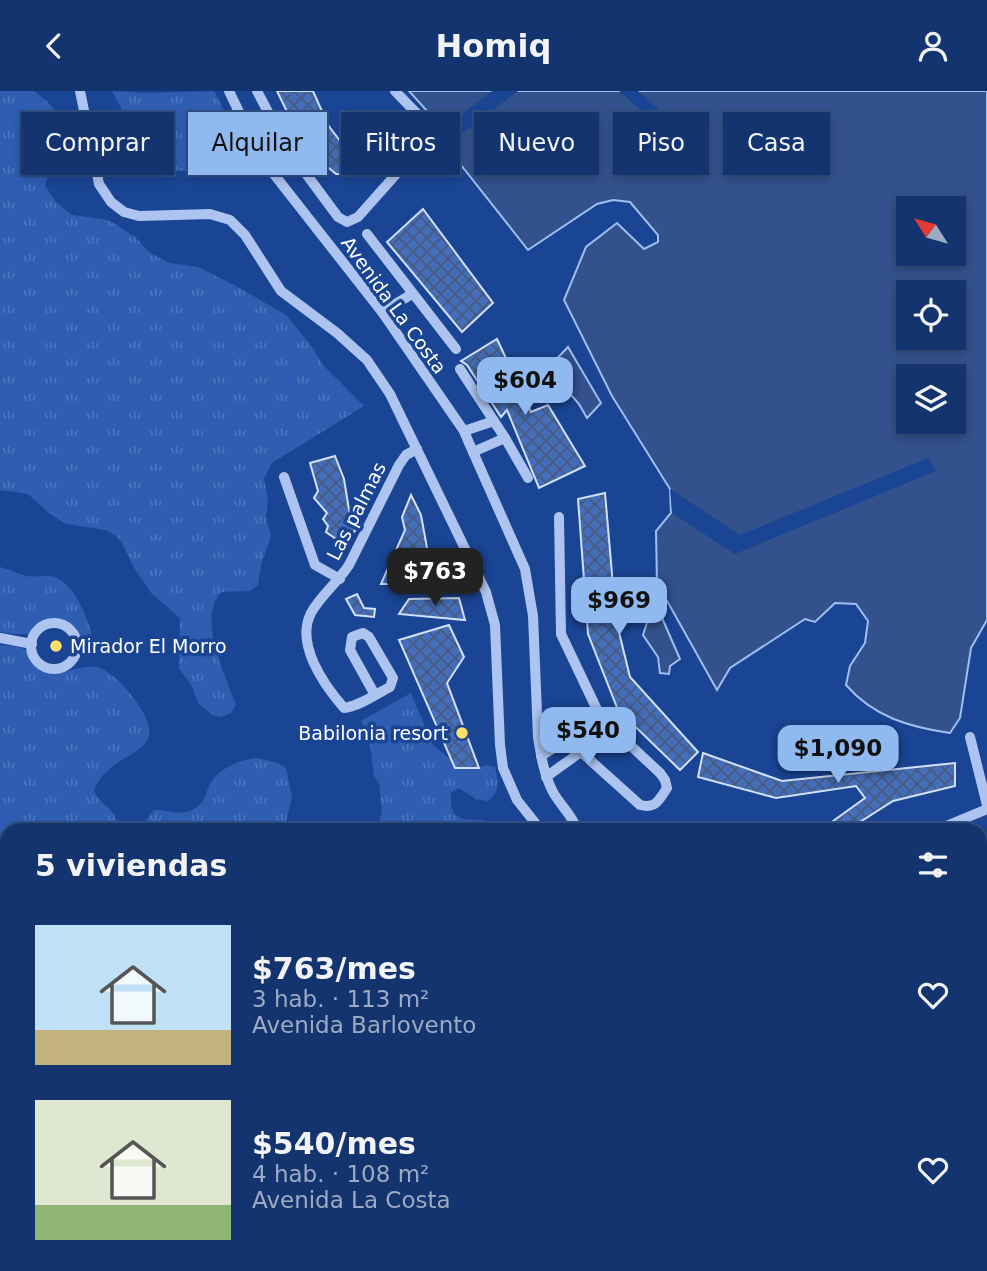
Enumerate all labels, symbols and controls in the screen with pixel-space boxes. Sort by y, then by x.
icon: back [35,27,73,65]
text: Homiq [436,27,551,65]
icon: person [914,27,952,65]
chip: Comprar [21,112,174,175]
chip: Alquilar [188,112,327,175]
chip: Filtros [341,112,460,175]
chip: Nuevo [474,112,599,175]
chip: Piso [613,112,709,175]
chip: Casa [723,112,830,175]
north arrow [896,196,966,266]
map controls [896,196,966,434]
street label: Avenida La Costa [337,232,451,378]
button: locate [896,280,966,350]
pin: $604 [484,357,566,417]
button: layers [896,364,966,434]
text: $604 [493,367,557,393]
street label: Las palmas [322,458,390,564]
pin: $763 [394,549,476,608]
text: $763 [403,558,467,584]
pin: $969 [578,577,660,637]
text: $969 [587,587,651,613]
place label: Mirador El Morro [70,635,227,657]
marker: Mirador El Morro [48,638,64,654]
pin: $540 [547,707,629,767]
text: $540 [556,717,620,743]
place label: Babilonia resort [298,722,448,744]
marker: Babilonia resort [454,725,470,741]
pin: $1,090 [781,725,895,785]
text: $1,090 [794,735,882,761]
icon: filters [914,846,952,884]
text: 5 viviendas [35,848,227,883]
text: $763/mes [252,951,416,986]
icon: home [91,953,175,1037]
icon: heart [914,976,952,1014]
text: 3 hab. · 113 m² [252,986,429,1012]
text: Avenida Barlovento [252,1012,476,1038]
text: $540/mes [252,1126,416,1161]
icon: home [91,1128,175,1212]
icon: heart [914,1151,952,1189]
text: 4 hab. · 108 m² [252,1161,429,1187]
text: Avenida La Costa [252,1187,451,1213]

